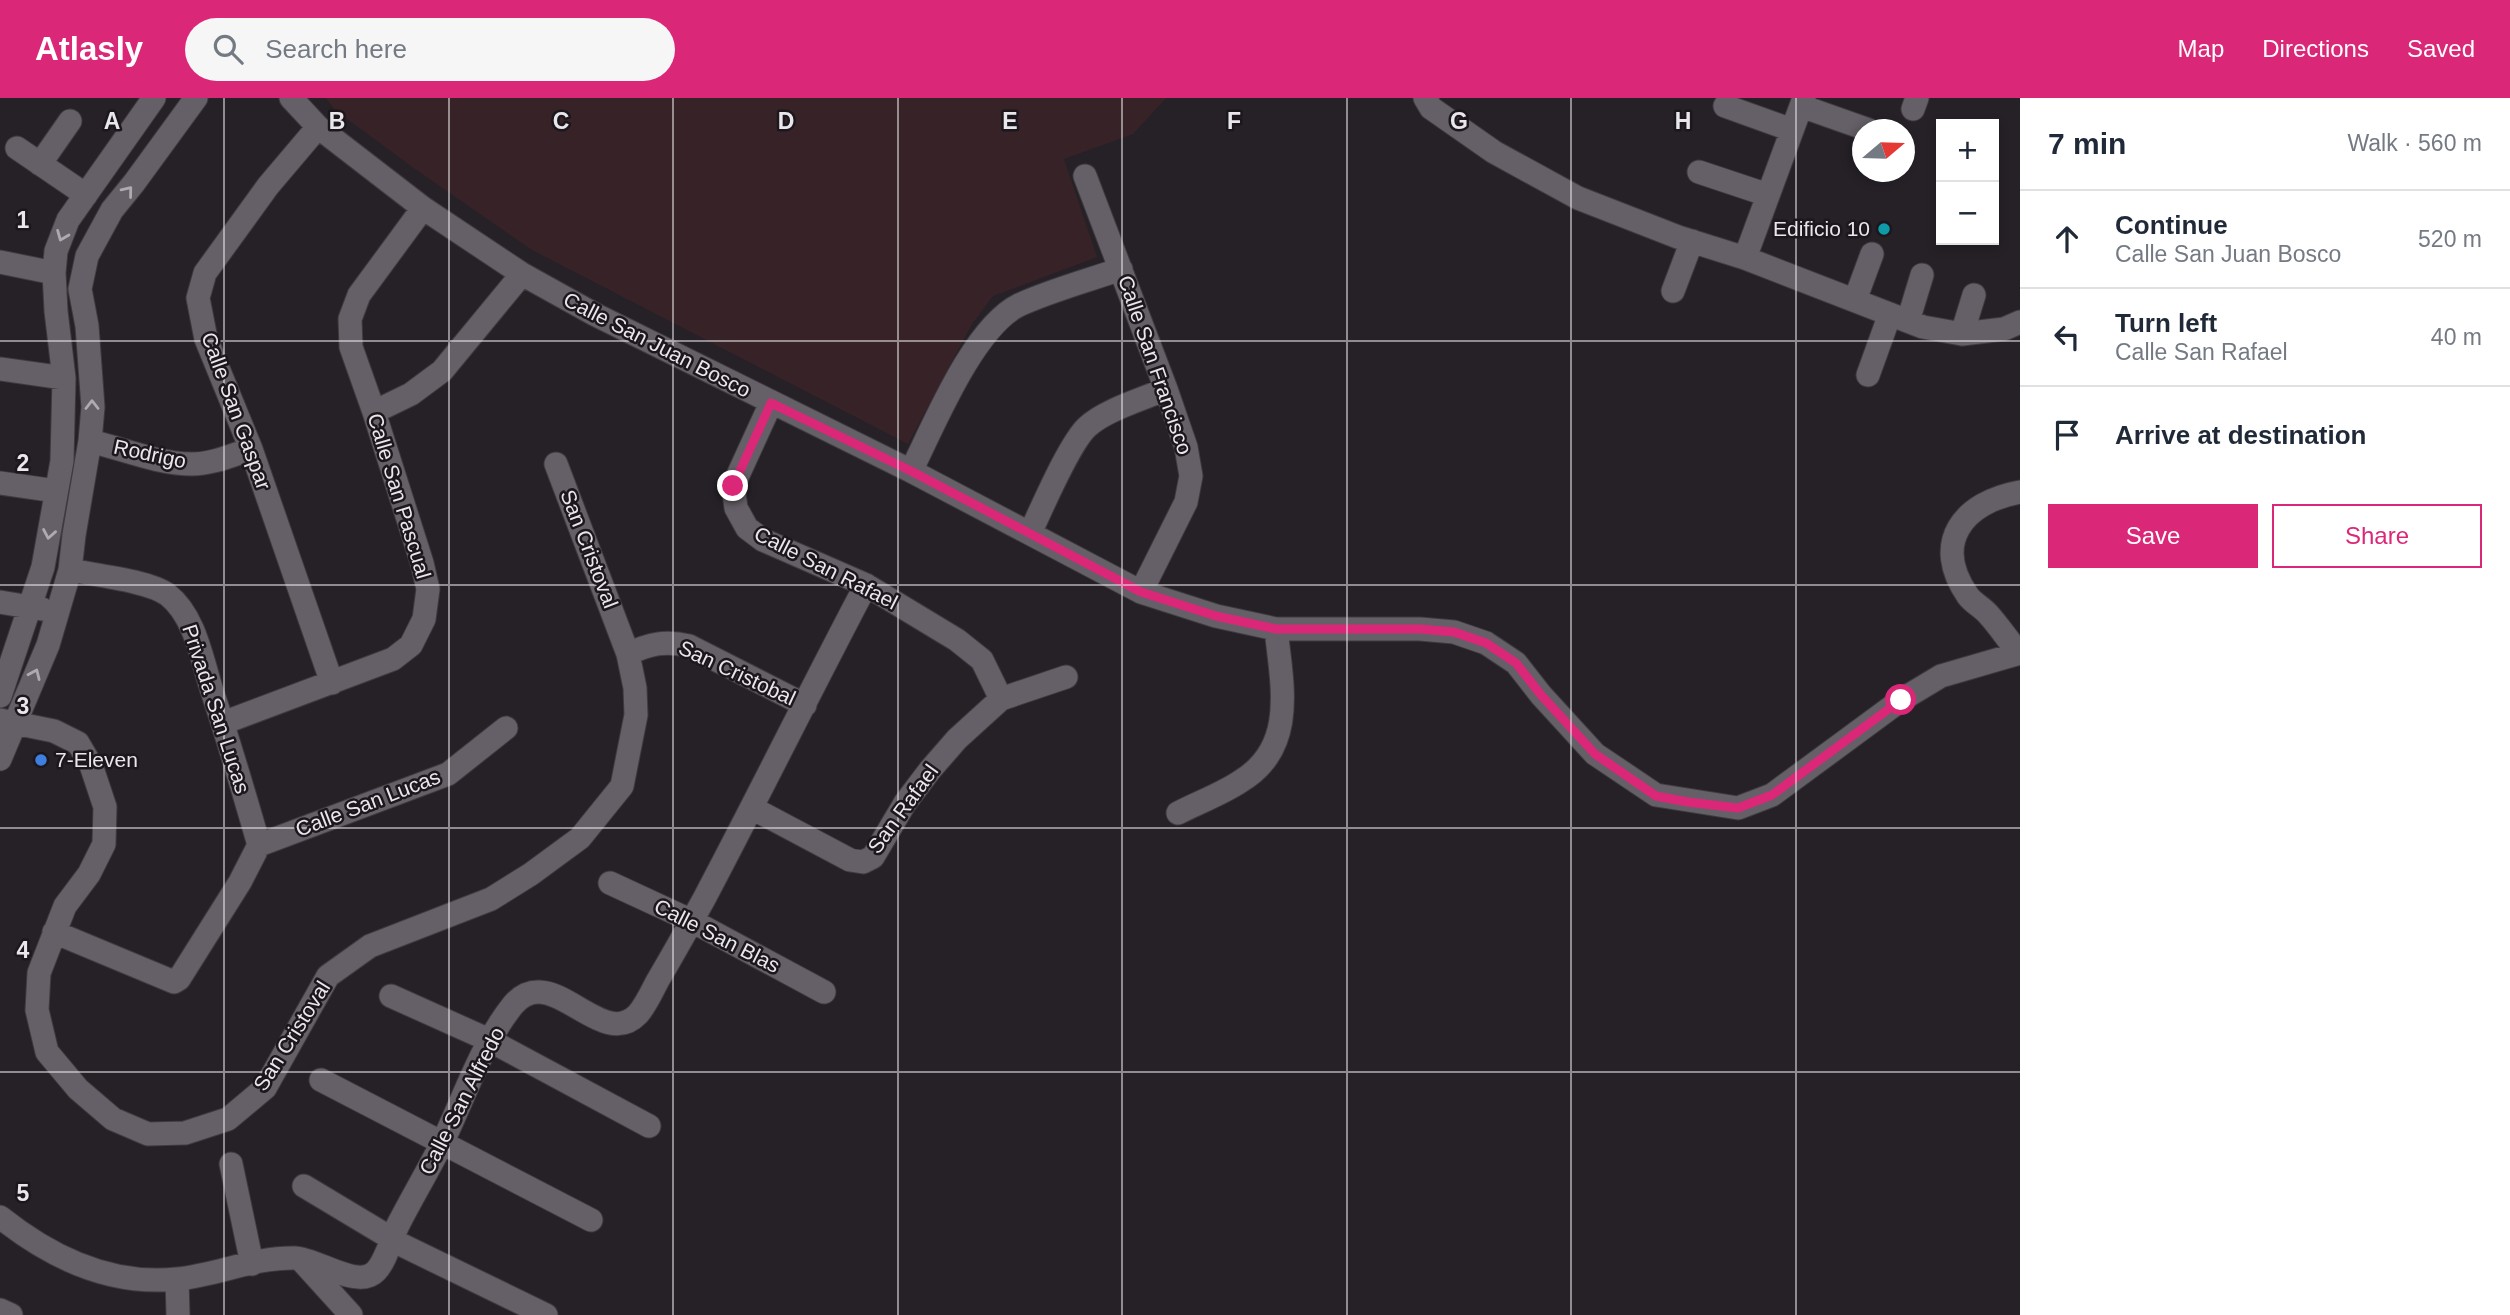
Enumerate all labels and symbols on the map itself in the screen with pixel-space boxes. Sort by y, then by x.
text: A [104,108,120,134]
text: B [329,108,345,134]
text: C [553,108,569,134]
text: D [778,108,794,134]
text: E [1002,108,1018,134]
text: F [1227,108,1241,134]
text: G [1450,108,1468,134]
text: H [1675,108,1691,134]
north arrow [1852,119,1915,182]
one-way arrow [119,187,132,199]
text: 1 [17,207,30,233]
place label: Edificio 10 [1773,217,1870,240]
marker: Edificio 10 [1876,221,1892,237]
one-way arrow [56,229,70,241]
street label: Calle San Francisco [1114,272,1197,457]
street label: Calle San Juan Bosco [560,287,755,402]
street label: Calle San Gaspar [197,329,276,493]
one-way arrow [84,399,100,410]
street label: Calle San Pascual [363,410,436,581]
street label: Rodrigo [112,435,188,472]
text: 2 [17,450,29,476]
route end [717,470,748,501]
street label: San Cristoval [556,486,623,611]
street label: Calle San Rafael [751,522,902,614]
one-way arrow [42,528,57,540]
street label: Privada San Lucas [178,621,255,796]
street label: San Cristobal [675,635,799,710]
one-way arrow [27,669,41,681]
route start [1885,684,1916,715]
text: 3 [17,693,29,719]
place label: 7-Eleven [55,748,138,771]
marker: 7-Eleven [33,752,49,768]
street label: San Rafael [863,760,942,857]
street label: Calle San Lucas [292,764,443,841]
street label: Calle San Blas [651,894,784,977]
text: 4 [17,937,30,963]
street label: San Cristoval [249,977,334,1095]
street label: Calle San Alfredo [414,1023,509,1178]
text: 5 [17,1180,30,1206]

